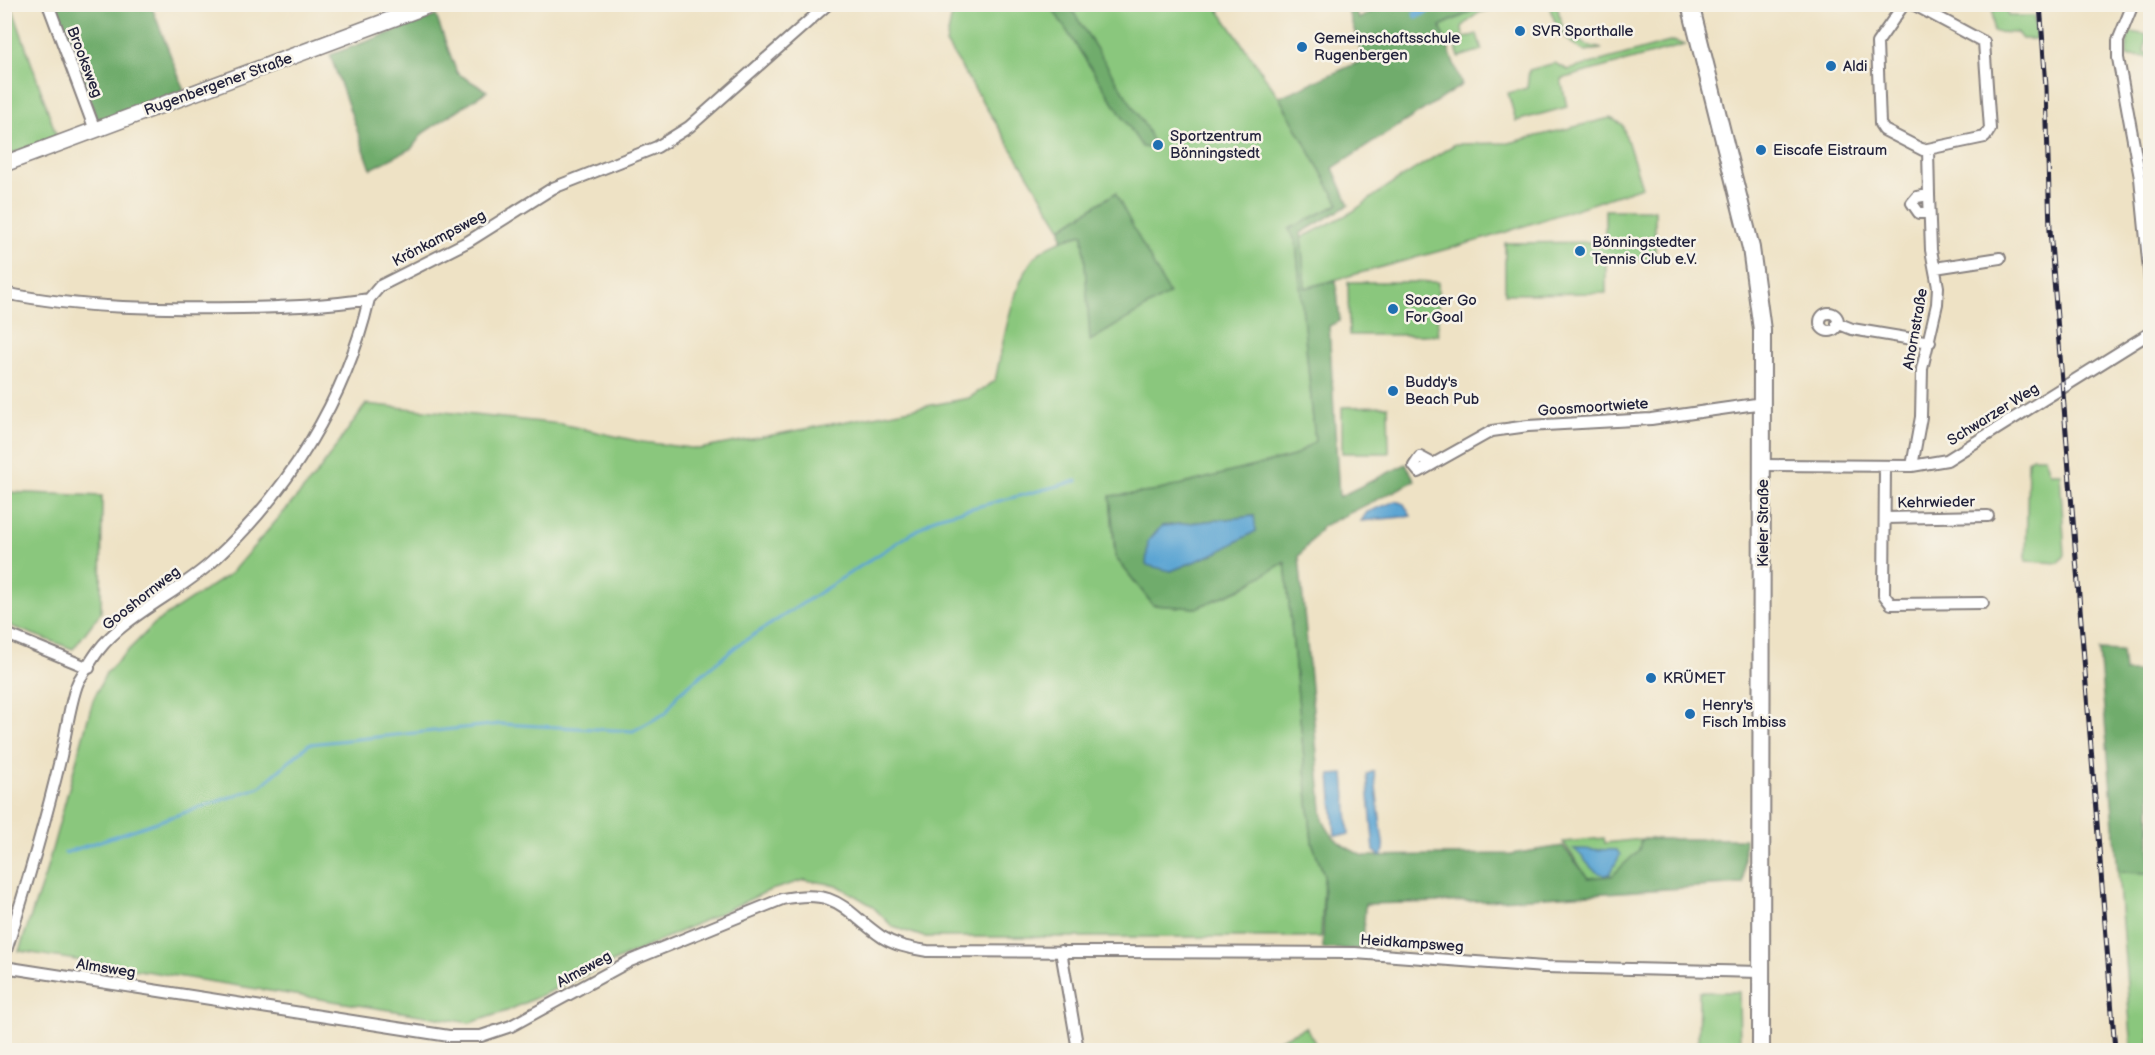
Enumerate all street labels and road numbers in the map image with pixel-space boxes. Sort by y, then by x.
street label: Brooksweg [62,24,107,100]
street label: Rugenbergener Straße [141,49,295,120]
street label: Krönkampsweg [389,206,489,271]
street label: Ahornstraße [1899,287,1932,371]
street label: Schwarzer Weg [1944,379,2043,450]
street label: Goosmoortwiete [1537,394,1649,421]
street label: Kieler Straße [1754,479,1773,567]
street label: Kehrwieder [1897,492,1975,513]
street label: Gooshornweg [99,562,184,635]
street label: Heidkampsweg [1360,930,1464,957]
street label: Almsweg [553,947,615,992]
street label: Almsweg [75,954,137,983]

